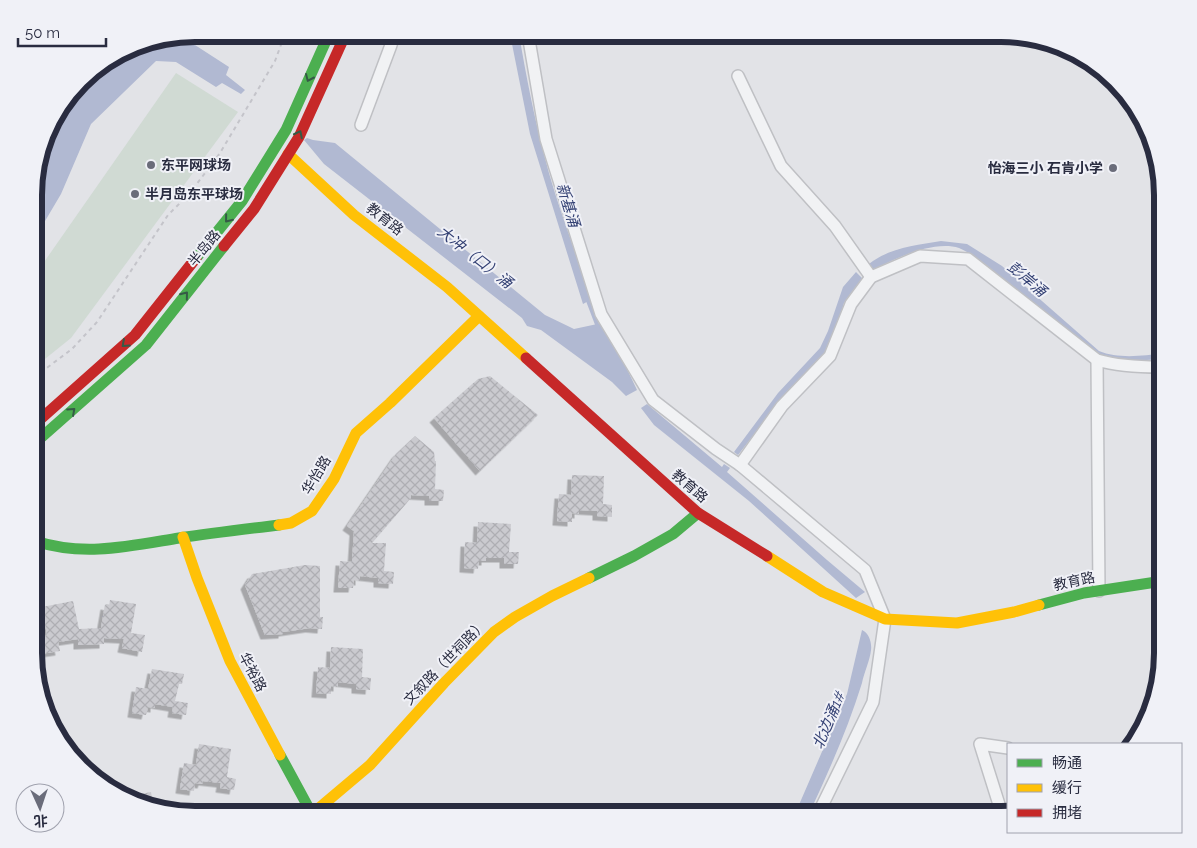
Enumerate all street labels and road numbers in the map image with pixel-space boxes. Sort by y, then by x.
street label: 教育路 [364,200,406,238]
street label: 半岛路 [185,227,223,269]
street label: 华怡路 [298,453,334,497]
street label: 教育路 [669,466,711,506]
street label: 教育路 [1052,569,1096,593]
street label: 文叙路（世祠路） [400,616,490,708]
street label: 华裕路 [236,650,270,694]

